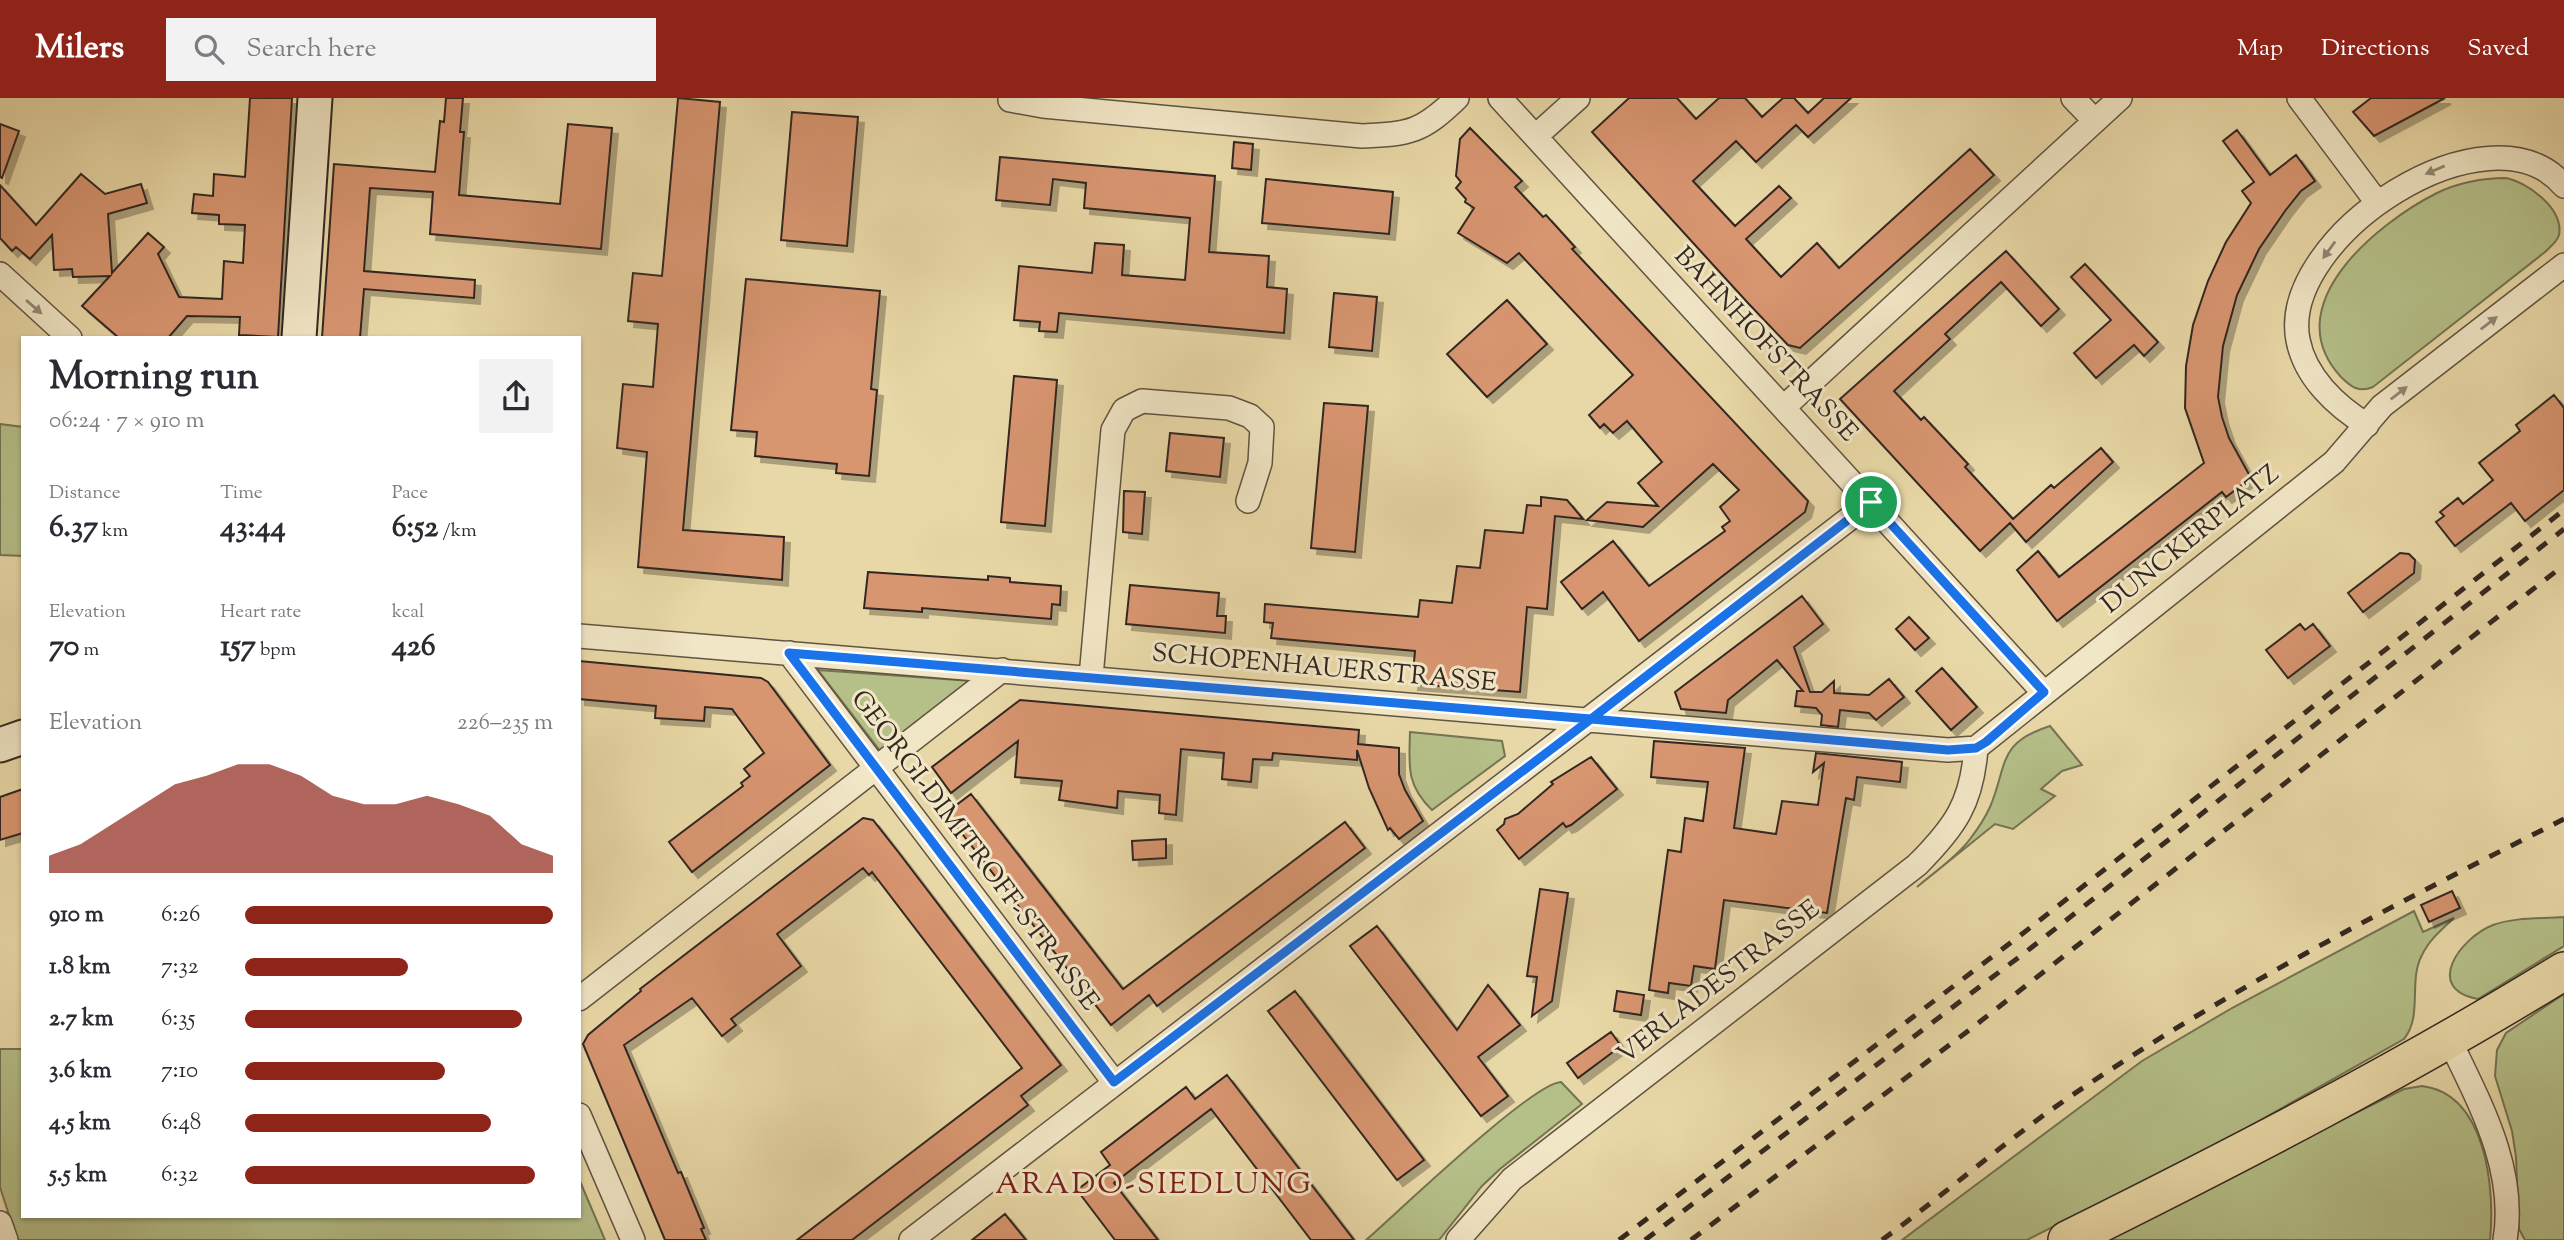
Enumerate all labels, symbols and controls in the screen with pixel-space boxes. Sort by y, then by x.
search box [166,18,656,81]
text: Milers [35,25,124,73]
icon: search [190,30,228,68]
text: Search here [246,31,377,68]
text: Map [2237,32,2283,66]
text: Directions [2321,32,2429,66]
text: Saved [2467,32,2529,66]
one-way arrow [2424,164,2445,175]
street label: BAHNHOFSTRASSE [1664,239,1866,451]
one-way arrow [2322,241,2336,259]
one-way arrow [25,298,42,314]
one-way arrow [2480,316,2498,330]
text: Morning run [49,352,259,406]
button: share [479,359,553,433]
one-way arrow [2390,386,2408,400]
text: 06:24 · 7 × 910 m [49,405,205,438]
street label: DUNCKERPLATZ [2094,457,2288,623]
pin [1841,472,1901,532]
text: Distance [49,480,121,507]
text: Time [220,480,263,507]
text: Pace [392,480,428,507]
icon: arrive [1852,483,1890,521]
text: 6.37 [49,507,98,550]
text: 43:44 [220,507,286,550]
text: 6:52 [392,507,438,550]
text: km [98,518,128,545]
text: /km [438,518,477,545]
text: Elevation [49,599,126,626]
text: Heart rate [220,599,301,626]
text: kcal [392,599,424,626]
text: 70 [49,626,79,669]
text: 157 [220,626,256,669]
text: 426 [392,626,436,669]
street label: SCHOPENHAUERSTRASSE [1150,636,1498,703]
text: m [79,637,99,664]
text: bpm [256,637,296,664]
street label: GEORGI-DIMITROFF-STRASSE [841,683,1107,1019]
text: Elevation [49,707,142,740]
text: 226–235 m [457,707,553,740]
street label: VERLADESTRASSE [1610,892,1828,1074]
text: 910 m [49,899,104,932]
text: 6:26 [161,899,200,932]
text: 1.8 km [49,951,111,984]
text: 7:32 [161,951,199,984]
text: 2.7 km [49,1003,114,1036]
text: 6:35 [161,1003,195,1036]
text: 3.6 km [49,1055,112,1088]
text: 7:10 [161,1055,198,1088]
text: 4.5 km [49,1107,111,1140]
text: 6:48 [161,1107,201,1140]
text: 5.5 km [49,1159,107,1192]
text: 6:32 [161,1159,198,1192]
district label: ARADO-SIEDLUNG [995,1164,1313,1207]

